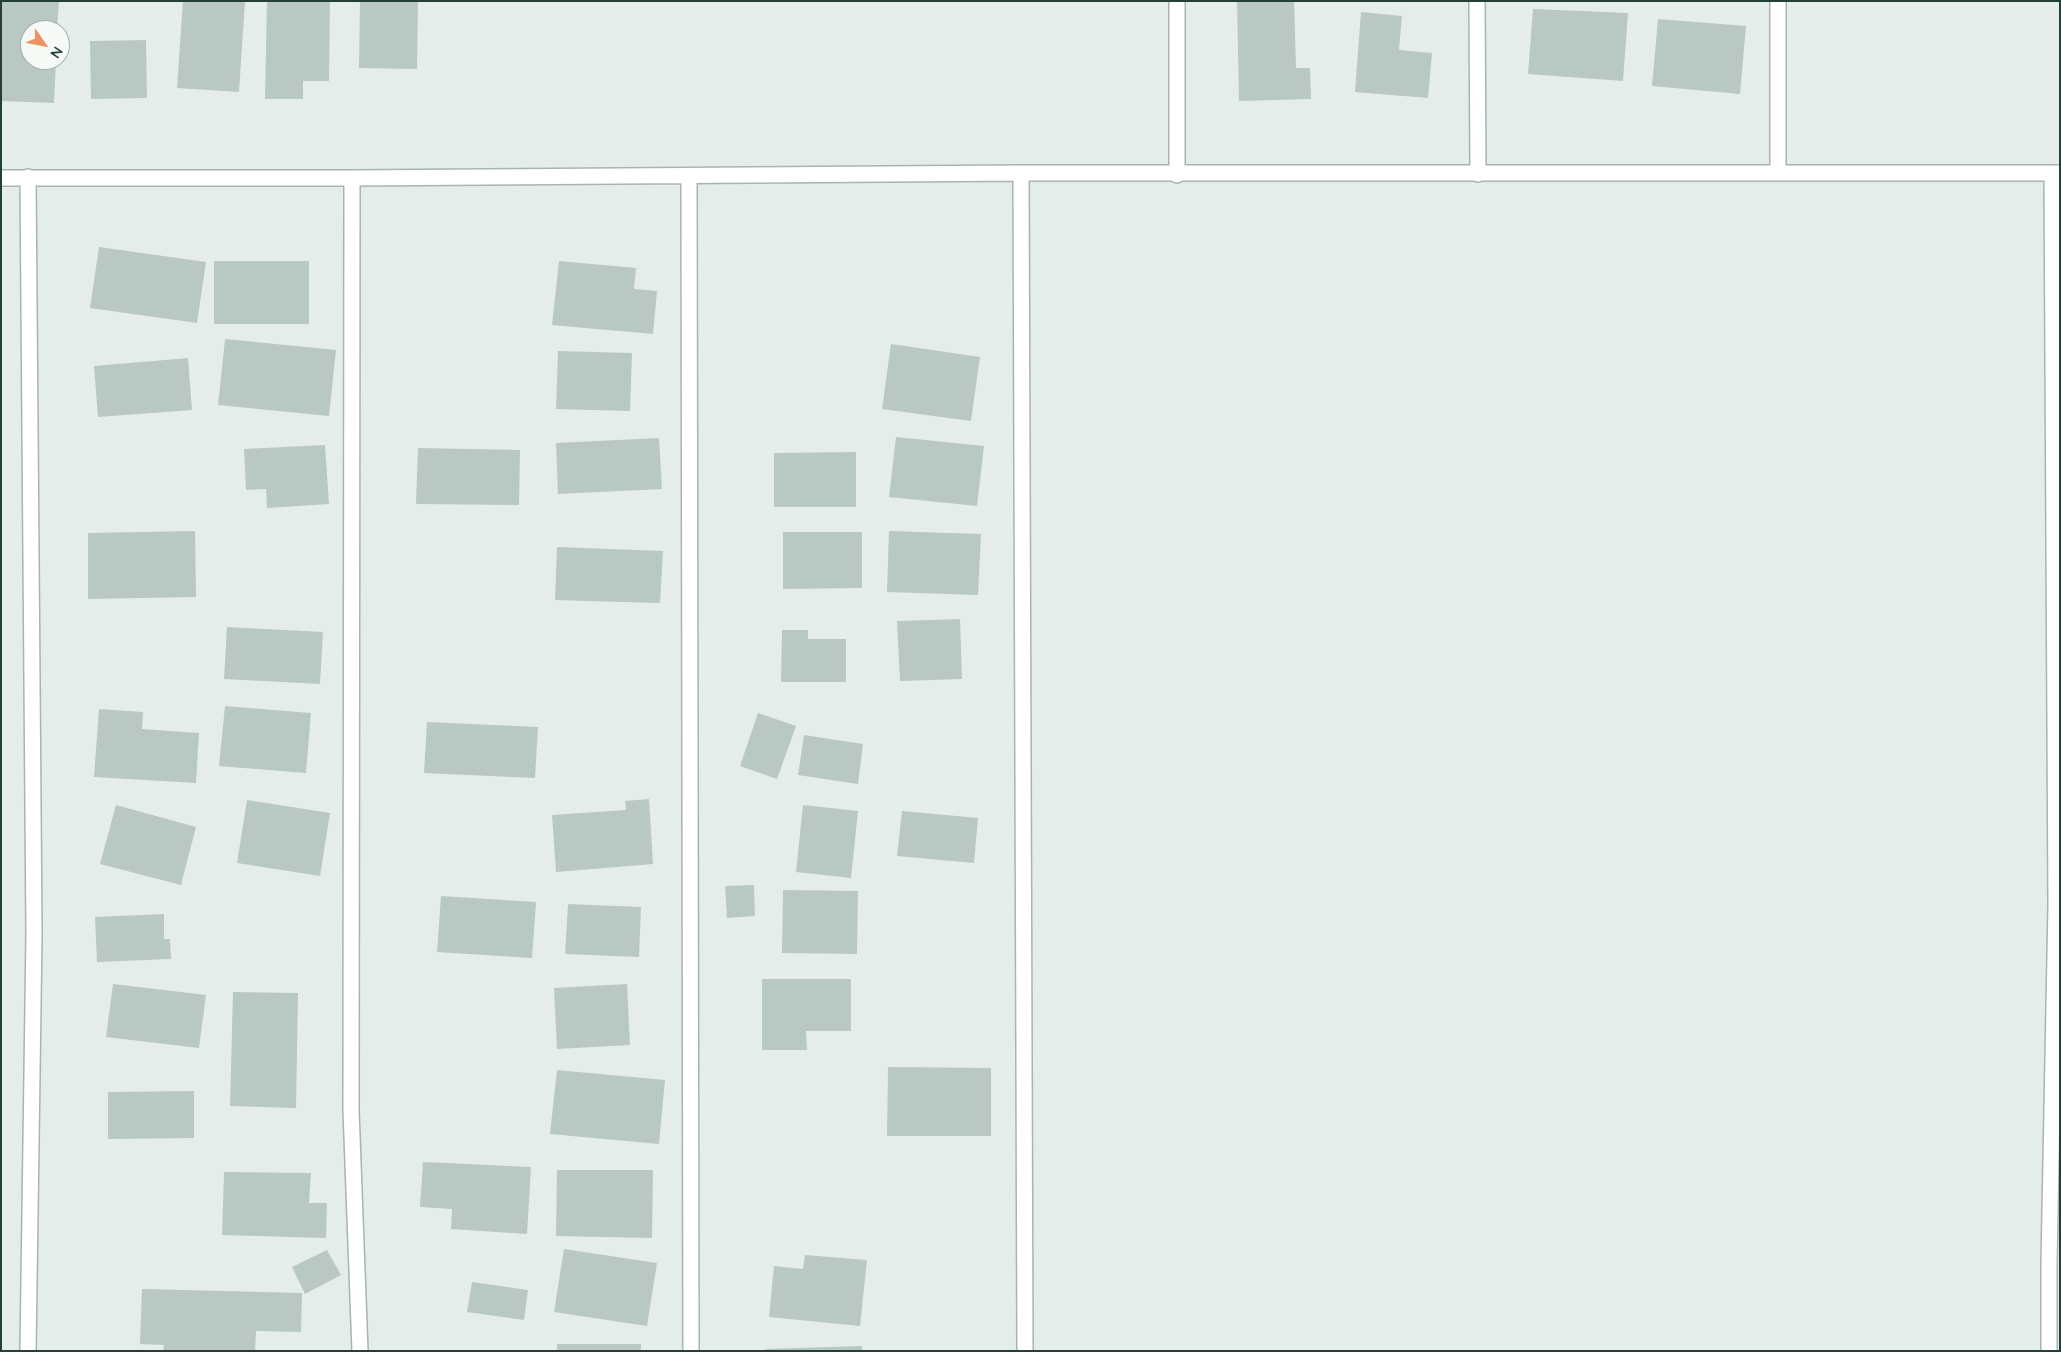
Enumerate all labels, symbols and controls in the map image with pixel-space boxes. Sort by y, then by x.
north arrow [20,20,70,70]
text: N [46,43,67,62]

